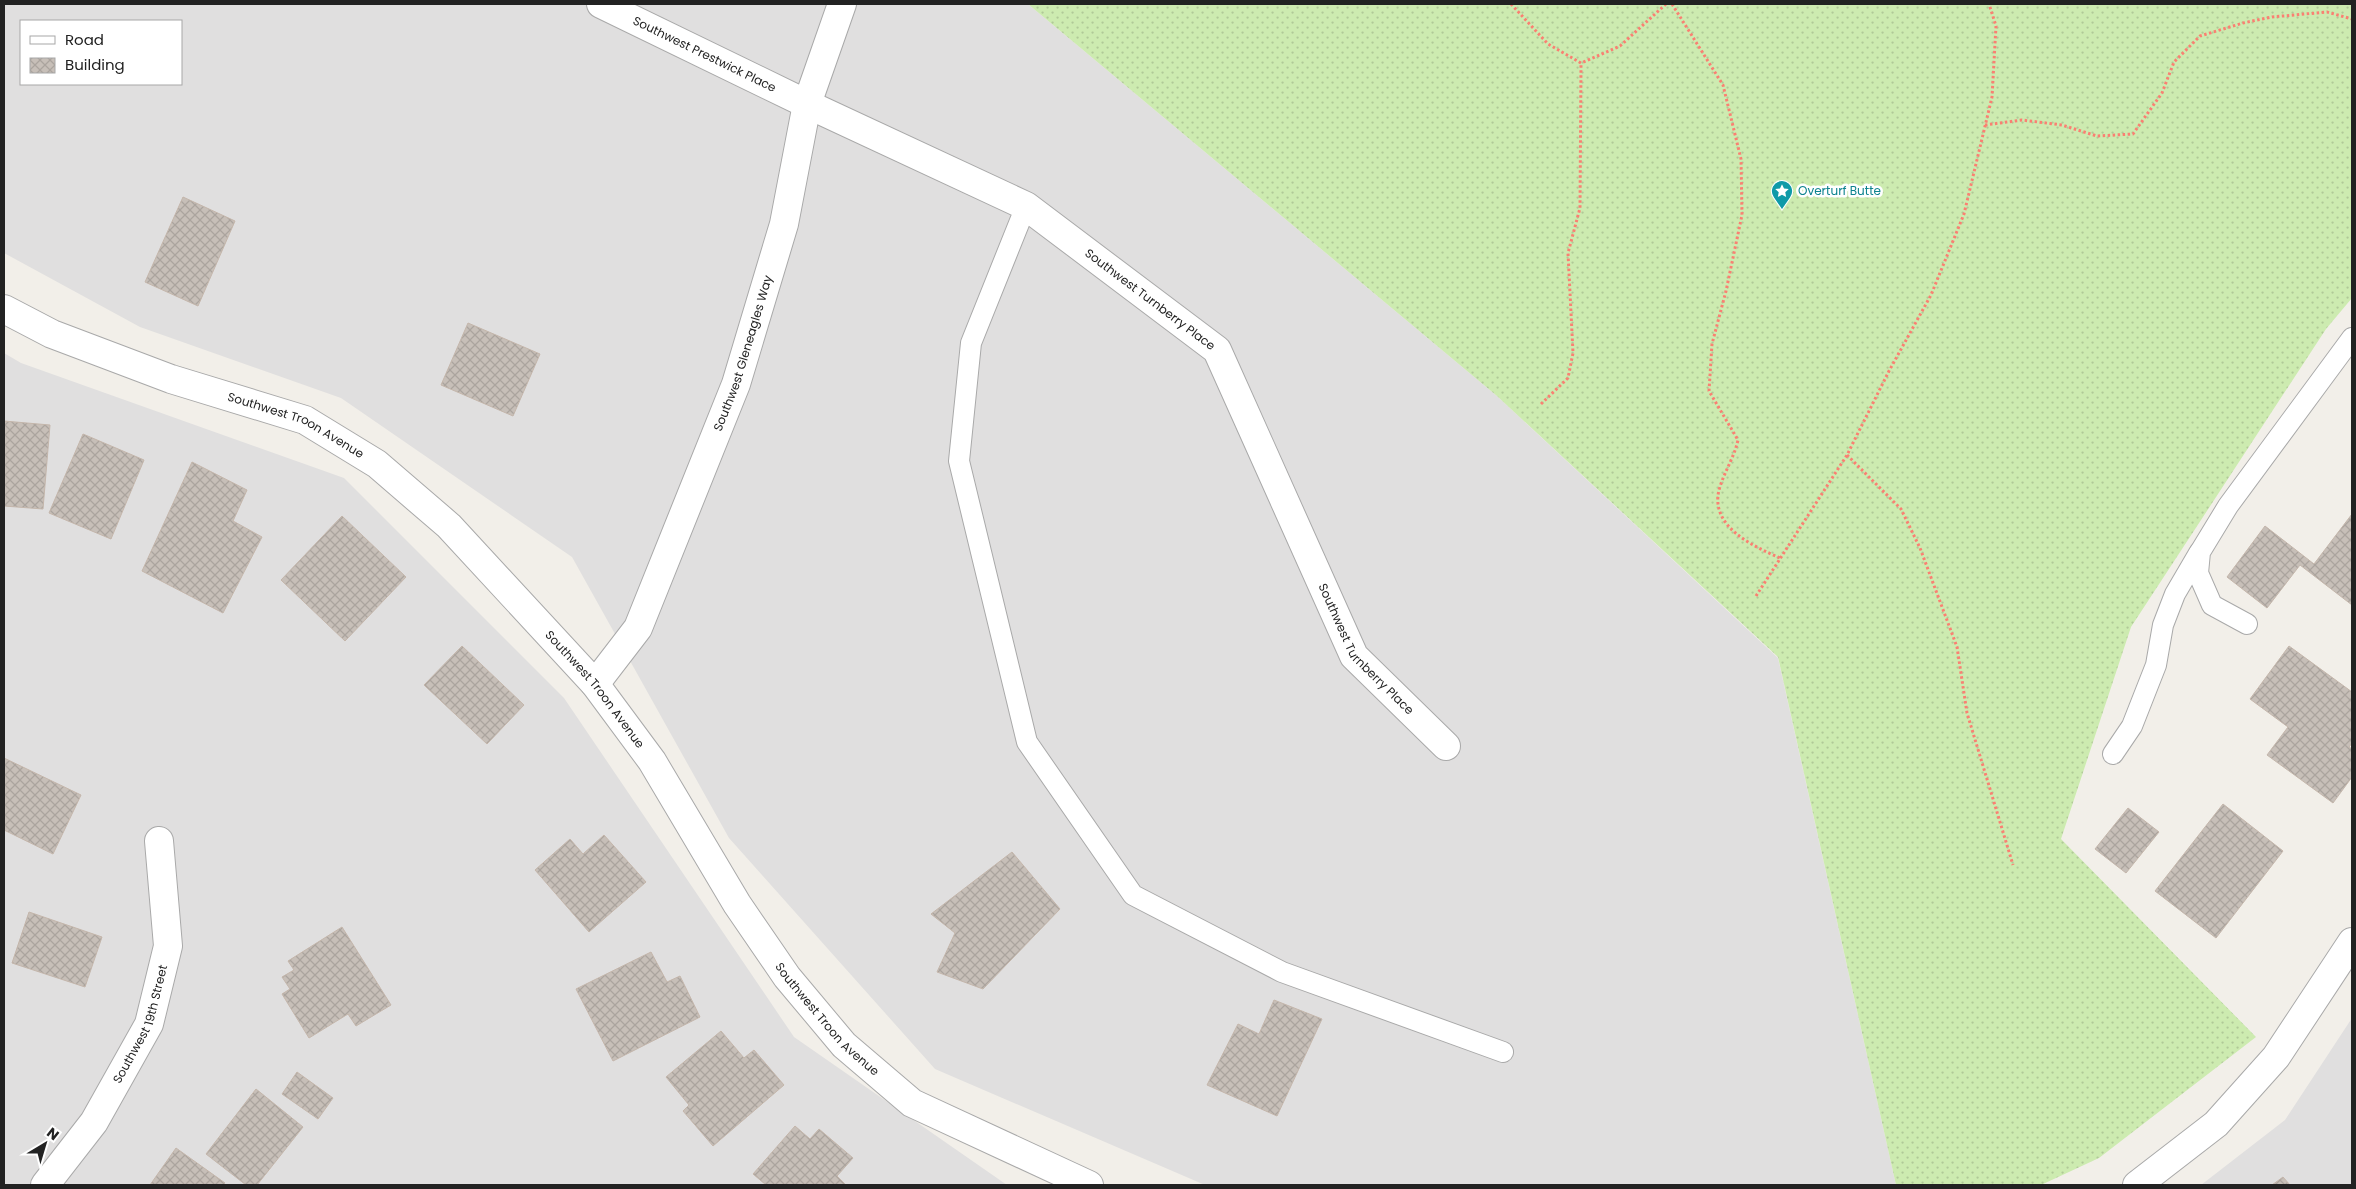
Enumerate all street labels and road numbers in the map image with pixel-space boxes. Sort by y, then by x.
street label: Southwest Prestwick Place [630,12,779,96]
street label: Southwest Turnberry Place [1082,244,1219,354]
street label: Southwest Gleneagles Way [709,273,776,434]
street label: Southwest Troon Avenue [226,388,367,462]
street label: Southwest Turnberry Place [1315,580,1418,718]
street label: Southwest Troon Avenue [542,626,649,751]
street label: Southwest Troon Avenue [772,959,883,1079]
street label: Southwest 19th Street [108,963,171,1086]

